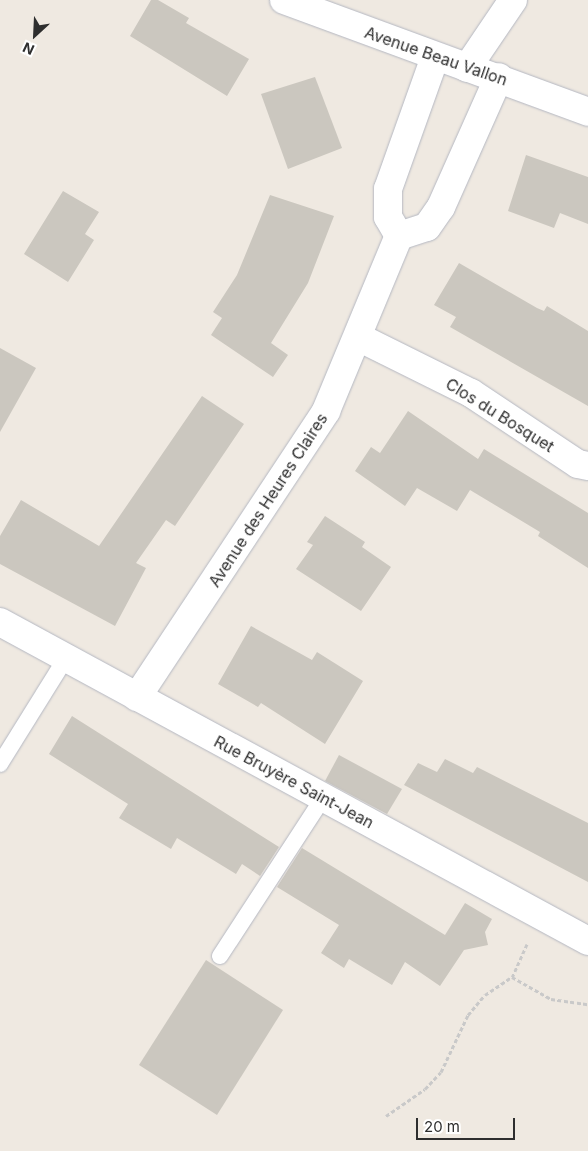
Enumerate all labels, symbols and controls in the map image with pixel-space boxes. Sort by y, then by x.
north arrow [10,10,60,60]
street label: Avenue Beau Vallon [362,23,510,89]
text: N [20,39,37,59]
street label: Clos du Bosquet [442,374,558,456]
street label: Avenue des Heures Claires [205,409,331,591]
street label: Rue Bruyère Saint-Jean [211,732,377,832]
scale bar [418,1108,517,1140]
text: 20 m [424,1117,460,1136]

